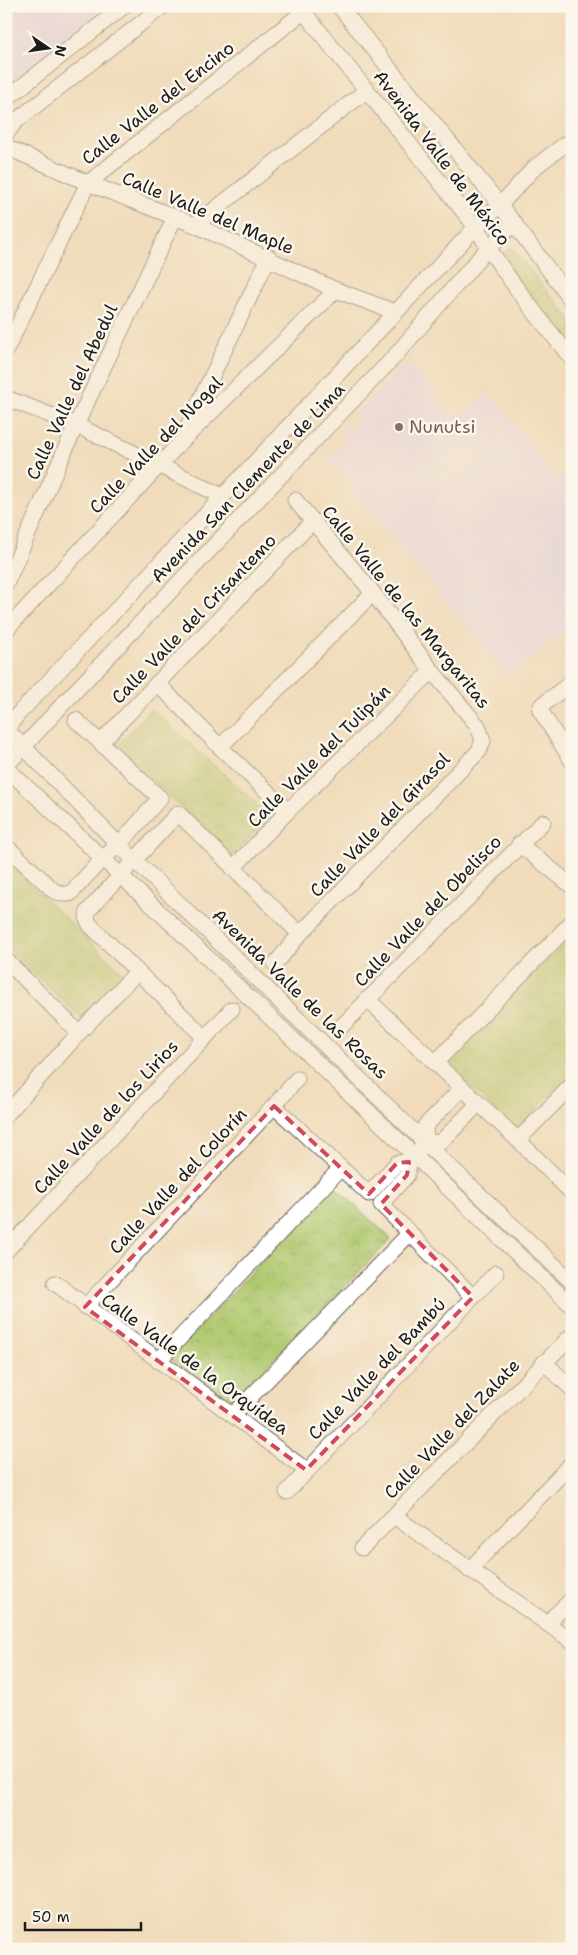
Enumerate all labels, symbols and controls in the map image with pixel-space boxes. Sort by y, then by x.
north arrow [22,22,72,72]
street label: Calle Valle del Encino [77,36,239,170]
text: N [51,43,71,58]
street label: Avenida Valle de México [368,65,516,251]
street label: Calle Valle del Maple [118,166,298,260]
street label: Calle Valle del Abedul [21,300,124,484]
street label: Calle Valle del Nogal [84,371,228,519]
street label: Avenida San Clemente de Lima [146,378,350,588]
place label: Nunutsi [409,415,476,439]
marker: Nunutsi [393,421,405,433]
street label: Calle Valle de las Margaritas [316,500,496,714]
street label: Calle Valle del Crisantemo [106,529,282,709]
street label: Calle Valle del Tulipán [242,679,396,833]
street label: Calle Valle del Girasol [305,747,456,902]
street label: Calle Valle del Obelisco [349,830,507,992]
street label: Avenida Valle de las Rosas [207,903,393,1085]
street label: Calle Valle de los Lirios [28,1035,184,1199]
street label: Calle Valle del Colorín [104,1103,252,1259]
street label: Calle Valle de la Orquídea [96,1288,294,1440]
street label: Calle Valle del Bambú [303,1293,451,1445]
street label: Calle Valle del Zalate [379,1354,525,1504]
scale bar [25,1900,141,1932]
text: 50 m [32,1907,70,1927]

